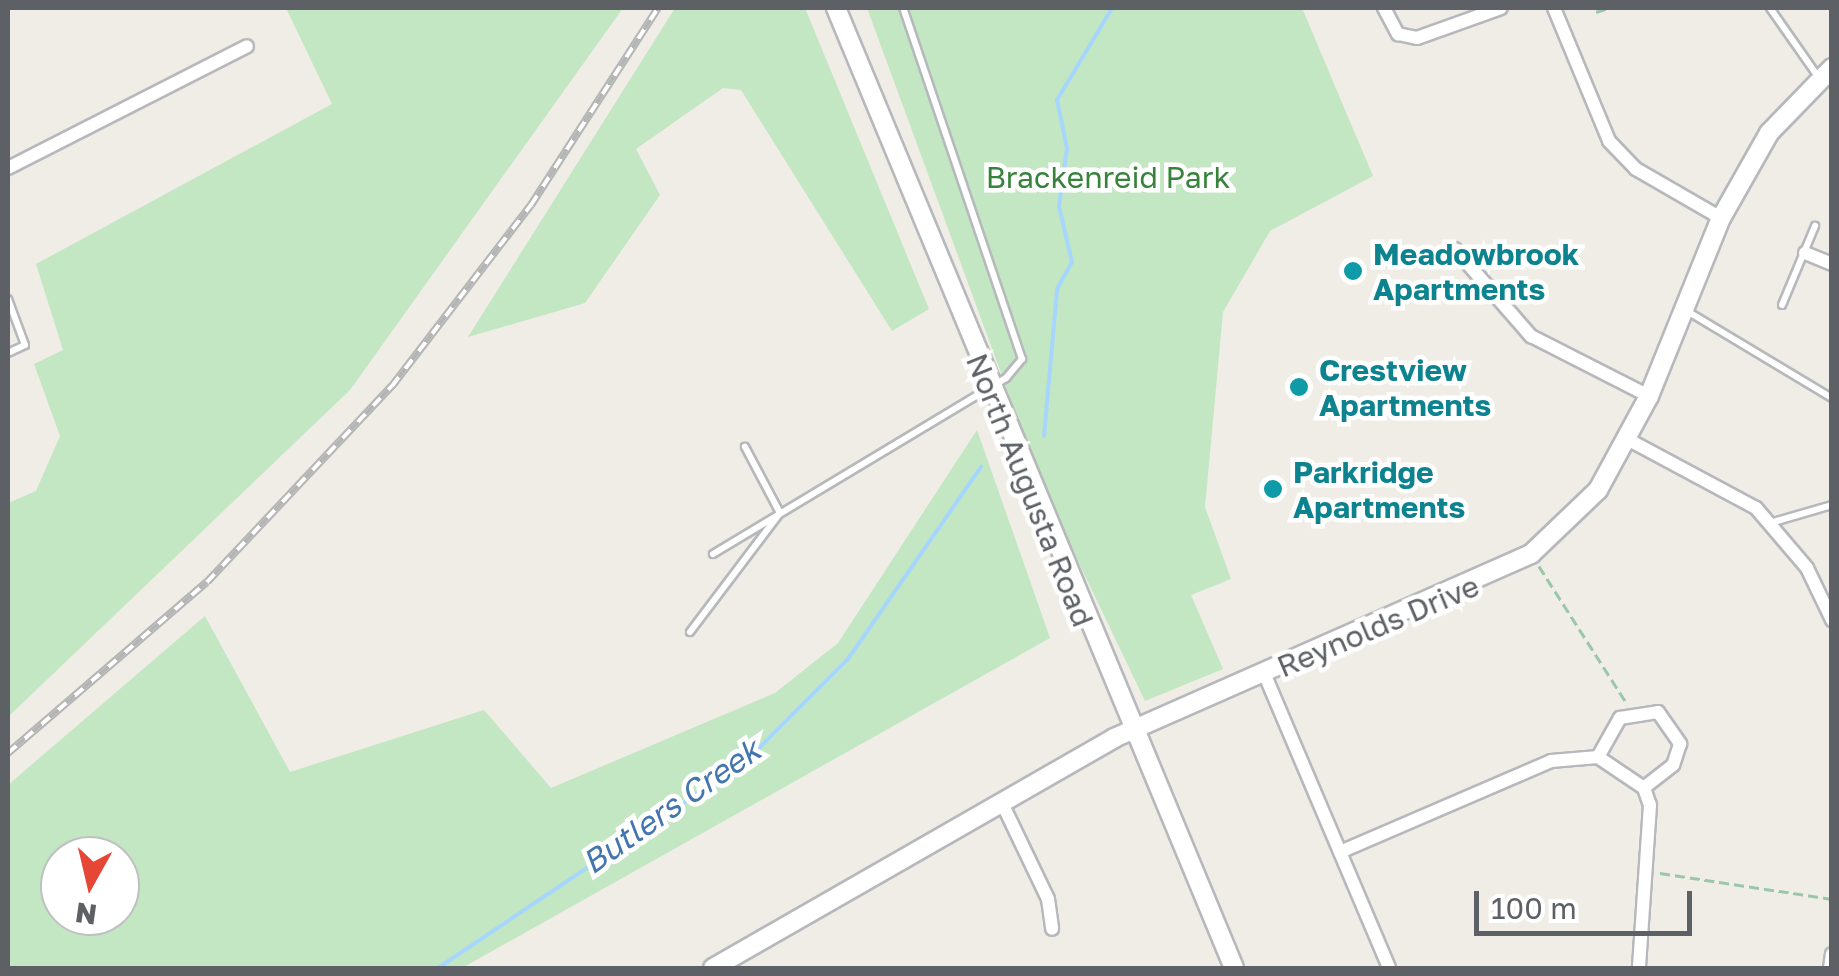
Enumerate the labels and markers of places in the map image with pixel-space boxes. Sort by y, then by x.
place label: Meadowbrook Apartments [1373,236,1579,306]
marker: Meadowbrook Apartments [1342,260,1364,282]
place label: Crestview Apartments [1319,352,1491,422]
marker: Crestview Apartments [1288,376,1310,398]
place label: Parkridge Apartments [1293,454,1465,524]
marker: Parkridge Apartments [1262,478,1284,500]

